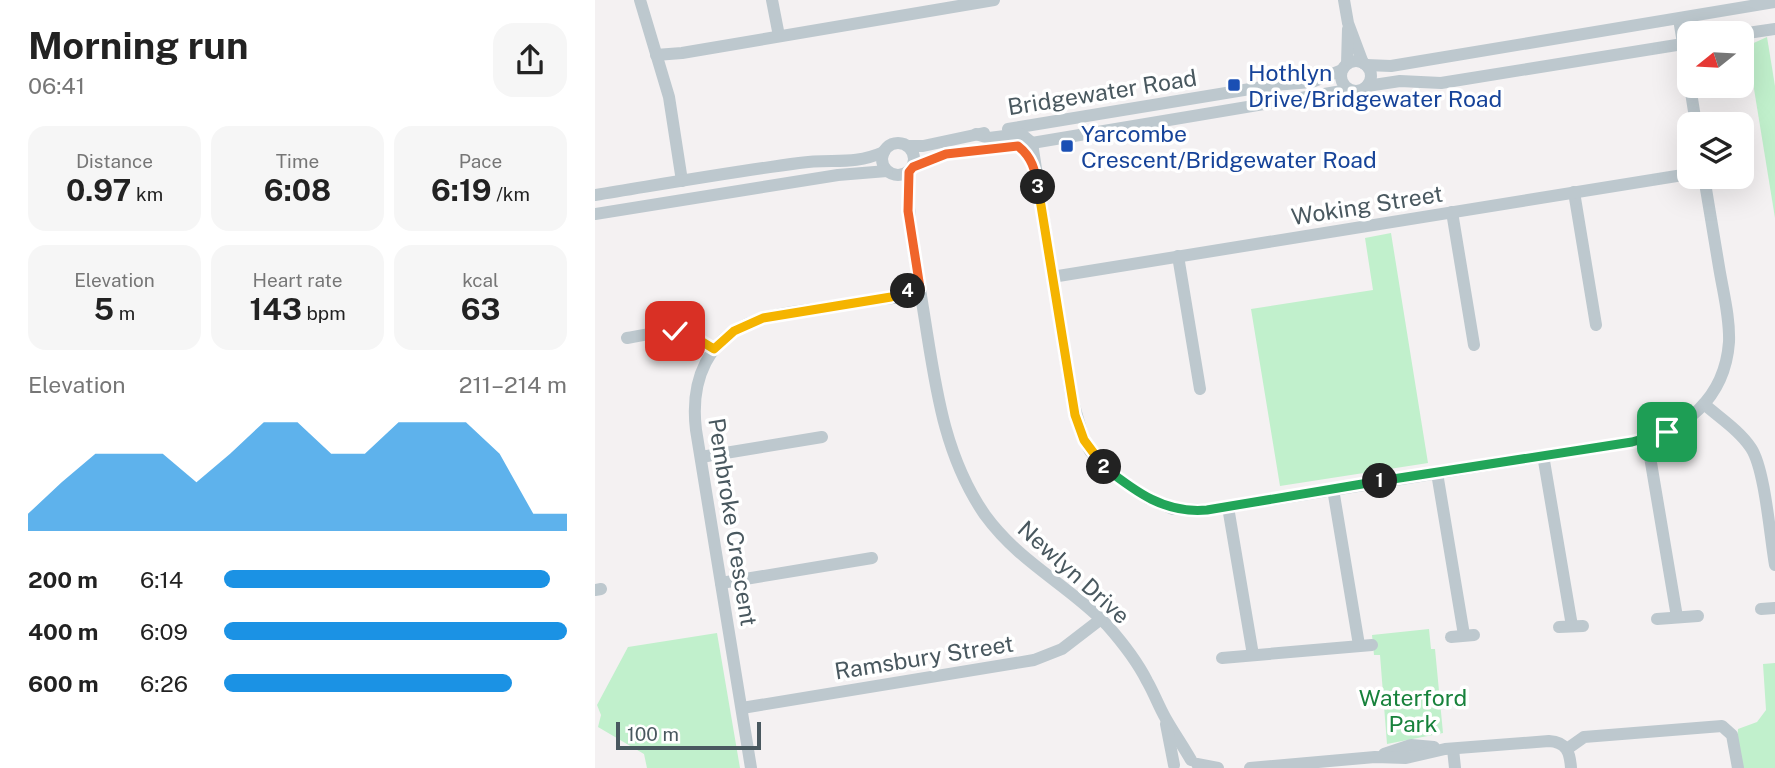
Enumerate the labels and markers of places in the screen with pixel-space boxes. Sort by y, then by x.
place label: Hothlyn Drive/Bridgewater Road [1248,59,1502,112]
marker: Hothlyn Drive/Bridgewater Road [1226,77,1242,93]
place label: Yarcombe Crescent/Bridgewater Road [1081,120,1377,173]
marker: Yarcombe Crescent/Bridgewater Road [1059,138,1075,154]
pin: 3 [1021,170,1055,204]
pin: 4 [891,274,925,308]
pin [645,301,705,361]
pin [1637,402,1697,462]
pin: 2 [1086,449,1121,484]
pin: 1 [1363,463,1397,498]

